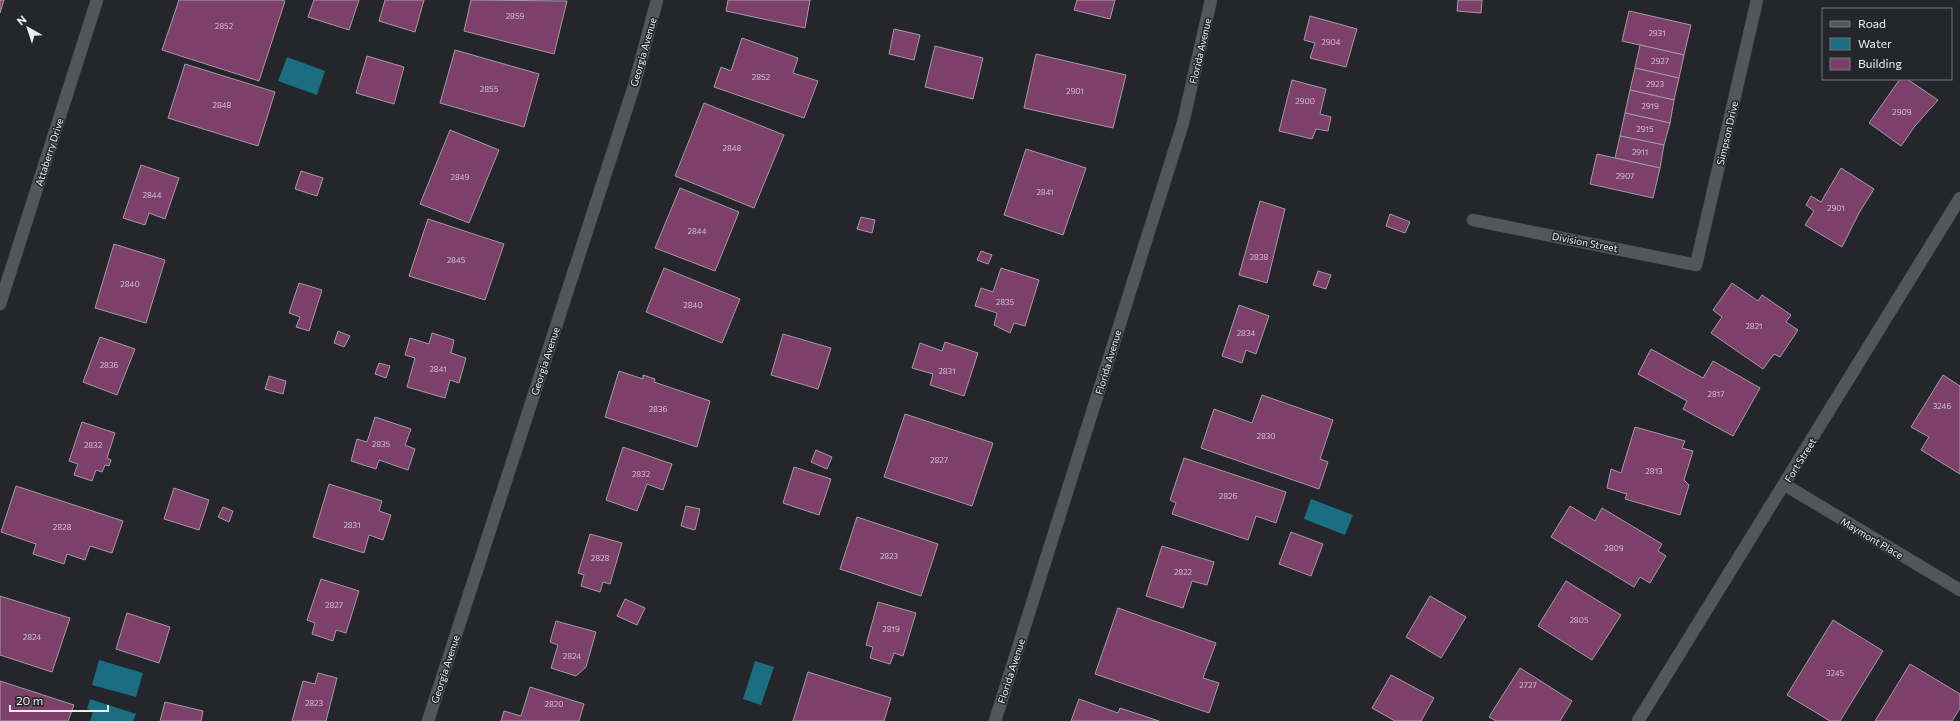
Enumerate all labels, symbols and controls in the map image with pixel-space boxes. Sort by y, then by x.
north arrow [8,8,48,48]
legend [1822,8,1952,80]
house number: 2859 [506,11,524,21]
text: N [14,12,29,27]
street label: Georgia Avenue [627,16,659,88]
text: Road [1858,16,1886,30]
street label: Florida Avenue [1187,17,1213,85]
house number: 2852 [215,21,234,31]
house number: 2931 [1648,28,1666,38]
text: Water [1858,36,1892,50]
house number: 2904 [1321,37,1341,47]
house number: 2927 [1651,56,1669,66]
text: Building [1858,56,1902,70]
house number: 2852 [752,72,771,82]
house number: 2923 [1646,79,1665,89]
house number: 2855 [480,84,499,94]
house number: 2901 [1066,86,1084,96]
house number: 2900 [1295,96,1315,106]
house number: 2848 [213,100,232,110]
street label: Simpson Drive [1714,100,1740,166]
house number: 2919 [1641,101,1659,111]
house number: 2909 [1892,107,1912,117]
street label: Attaberry Drive [32,117,66,187]
house number: 2915 [1636,124,1654,134]
house number: 2848 [723,143,742,153]
house number: 2911 [1632,147,1648,157]
house number: 2907 [1616,171,1634,181]
house number: 2849 [451,172,470,182]
house number: 2841 [1036,187,1054,197]
house number: 2844 [143,190,162,200]
house number: 2901 [1827,203,1845,213]
house number: 2844 [688,226,707,236]
street label: Division Street [1551,230,1619,254]
house number: 2838 [1250,252,1268,262]
house number: 2845 [447,255,466,265]
house number: 2840 [120,279,140,289]
house number: 2835 [996,297,1015,307]
house number: 2840 [683,300,703,310]
house number: 2821 [1745,321,1763,331]
street label: Georgia Avenue [528,325,562,397]
street label: Florida Avenue [1092,328,1124,396]
house number: 2834 [1237,328,1255,338]
house number: 2836 [100,360,118,370]
house number: 2841 [429,364,447,374]
house number: 2831 [938,366,956,376]
house number: 2817 [1708,389,1724,399]
house number: 3246 [1933,401,1951,411]
house number: 2836 [649,404,667,414]
house number: 2830 [1256,431,1276,441]
street label: Fort Street [1782,436,1818,484]
house number: 2835 [372,439,391,449]
house number: 2832 [84,440,103,450]
house number: 2827 [930,455,948,465]
house number: 2813 [1645,466,1663,476]
house number: 2832 [632,469,651,479]
house number: 2826 [1219,491,1237,501]
street label: Maymont Place [1839,515,1905,561]
house number: 2831 [343,520,361,530]
house number: 2828 [53,522,71,532]
house number: 2809 [1604,543,1624,553]
house number: 2823 [880,551,899,561]
house number: 2828 [591,553,609,563]
house number: 2822 [1174,567,1193,577]
house number: 2827 [325,600,343,610]
house number: 2805 [1569,615,1589,625]
house number: 2819 [882,624,900,634]
house number: 2824 [23,632,41,642]
street label: Georgia Avenue [428,633,462,705]
street label: Florida Avenue [995,637,1027,705]
house number: 2824 [563,651,581,661]
house number: 3245 [1826,668,1845,678]
house number: 2727 [1519,680,1537,690]
scale bar [10,687,108,713]
text: 20 m [16,693,43,707]
house number: 2823 [305,698,324,708]
house number: 2820 [545,699,563,709]

